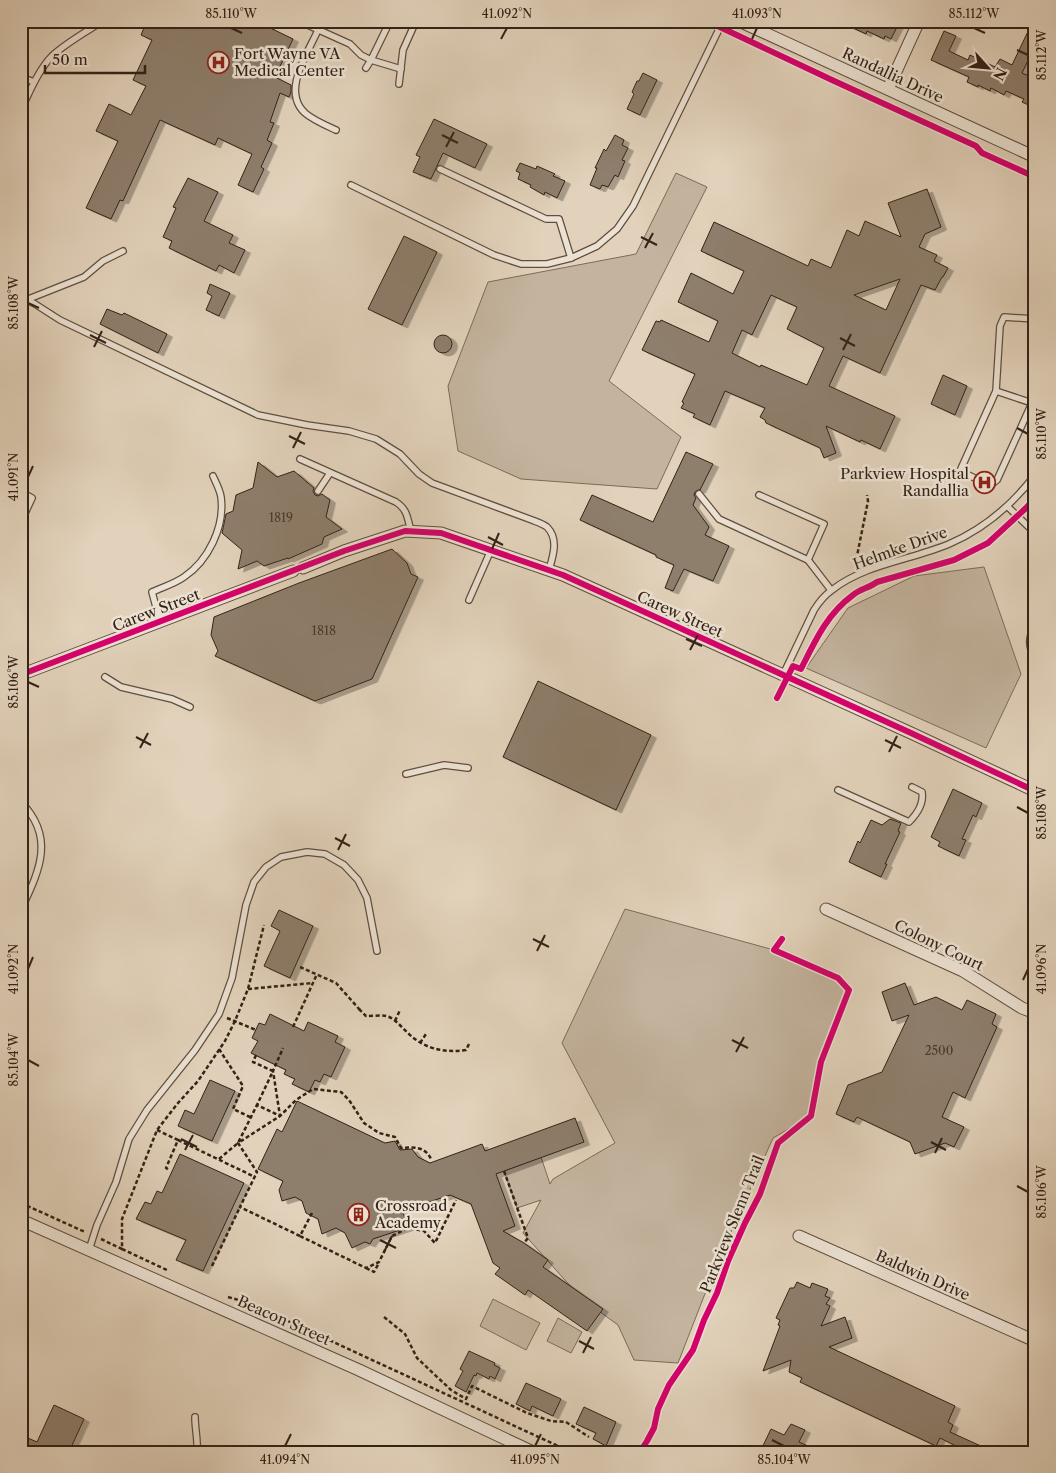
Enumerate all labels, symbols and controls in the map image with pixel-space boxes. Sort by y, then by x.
text: 85.110°W [205,6,258,21]
text: 41.092°N [482,6,532,21]
text: 41.093°N [732,6,782,21]
text: 85.112°W [949,6,1000,21]
text: 85.112°W [1034,29,1049,80]
scale bar [45,42,145,74]
north arrow [964,42,1014,92]
street label: Randallia Drive [839,43,947,107]
place label: Fort Wayne VA Medical Center [234,44,345,80]
text: 50 m [52,50,88,69]
hospital icon: Fort Wayne VA Medical Center [206,50,230,74]
text: N [989,64,1010,83]
text: 85.108°W [6,275,21,330]
text: 85.110°W [1034,407,1049,460]
text: 41.091°N [6,453,21,501]
place label: Parkview Hospital Randallia [840,464,970,500]
hospital icon: Parkview Hospital Randallia [973,470,997,494]
house number: 1819 [269,510,293,525]
street label: Helmke Drive [850,522,950,574]
street label: Carew Street [110,584,203,635]
street label: Carew Street [634,587,727,642]
house number: 1818 [312,623,336,638]
text: 85.106°W [6,654,21,709]
text: 85.108°W [1034,785,1049,840]
street label: Colony Court [891,915,987,975]
text: 41.092°N [6,944,21,994]
text: 41.096°N [1034,944,1049,994]
text: 85.104°W [6,1032,21,1087]
house number: 2500 [925,1043,953,1058]
street label: Parkview Slenn Trail [696,1152,769,1296]
text: 85.106°W [1034,1164,1049,1219]
place label: Crossroad Academy [374,1196,447,1232]
building icon: Crossroad Academy [347,1202,371,1226]
street label: Baldwin Drive [873,1246,973,1304]
street label: Beacon Street [235,1291,334,1349]
text: 41.094°N [260,1452,310,1467]
text: 41.095°N [510,1452,560,1467]
text: 85.104°W [757,1452,812,1467]

